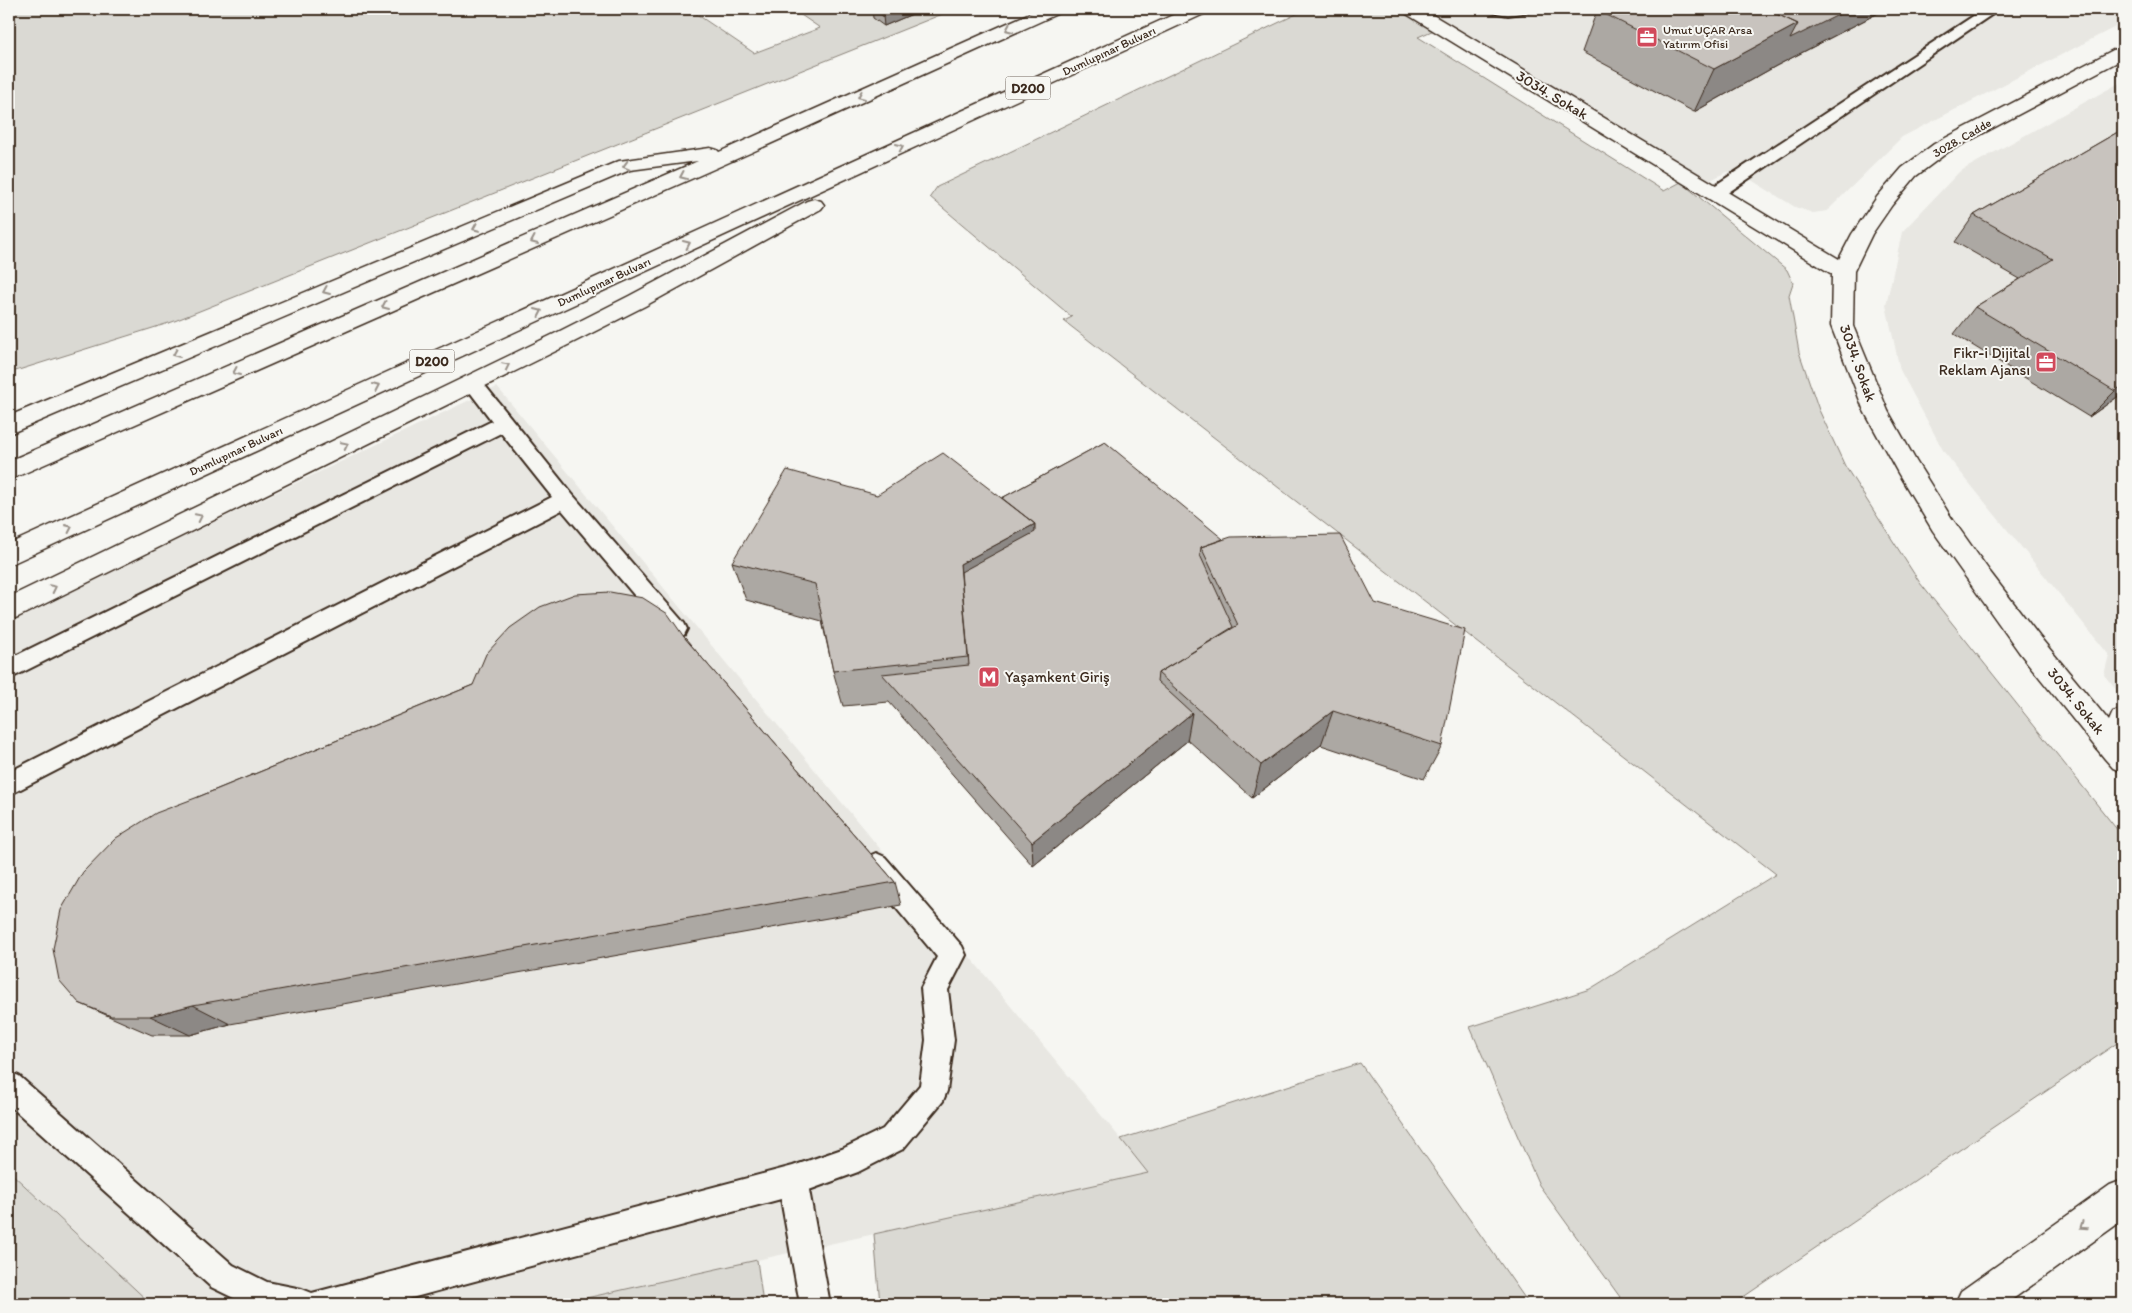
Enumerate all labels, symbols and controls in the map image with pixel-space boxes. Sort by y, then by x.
one-way arrow [1005,22,1014,33]
street label: Dumlupınar Bulvarı [1060,23,1158,79]
place label: Umut UÇAR Arsa Yatırım Ofisi [1663,23,1753,51]
office icon: Umut UÇAR Arsa Yatırım Ofisi [1635,25,1659,49]
street label: 3034. Sokak [1513,67,1591,124]
road number: D200 [1006,76,1050,100]
one-way arrow [857,90,866,100]
street label: 3028. Cadde [1930,115,1994,160]
one-way arrow [895,142,904,153]
one-way arrow [622,161,631,171]
one-way arrow [679,169,688,180]
one-way arrow [472,222,481,233]
one-way arrow [530,235,539,246]
one-way arrow [682,240,691,251]
street label: Dumlupınar Bulvarı [555,254,653,310]
one-way arrow [322,285,331,296]
one-way arrow [381,300,390,311]
one-way arrow [534,308,543,318]
street label: 3034. Sokak [1836,322,1880,404]
place label: Fikr-i Dijital Reklam Ajansı [1939,344,2031,379]
one-way arrow [172,348,181,359]
road number: D200 [410,350,454,372]
office icon: Fikr-i Dijital Reklam Ajansı [2034,350,2058,374]
one-way arrow [501,362,510,373]
one-way arrow [232,365,241,376]
one-way arrow [371,383,380,393]
street label: Dumlupınar Bulvarı [187,423,285,479]
one-way arrow [339,442,348,452]
one-way arrow [193,513,202,523]
one-way arrow [64,523,73,534]
one-way arrow [47,584,56,594]
street label: 3034. Sokak [2044,664,2109,738]
metro station icon: Yaşamkent Giriş [977,665,1001,689]
place label: Yaşamkent Giriş [1005,668,1110,686]
one-way arrow [2080,1220,2089,1230]

